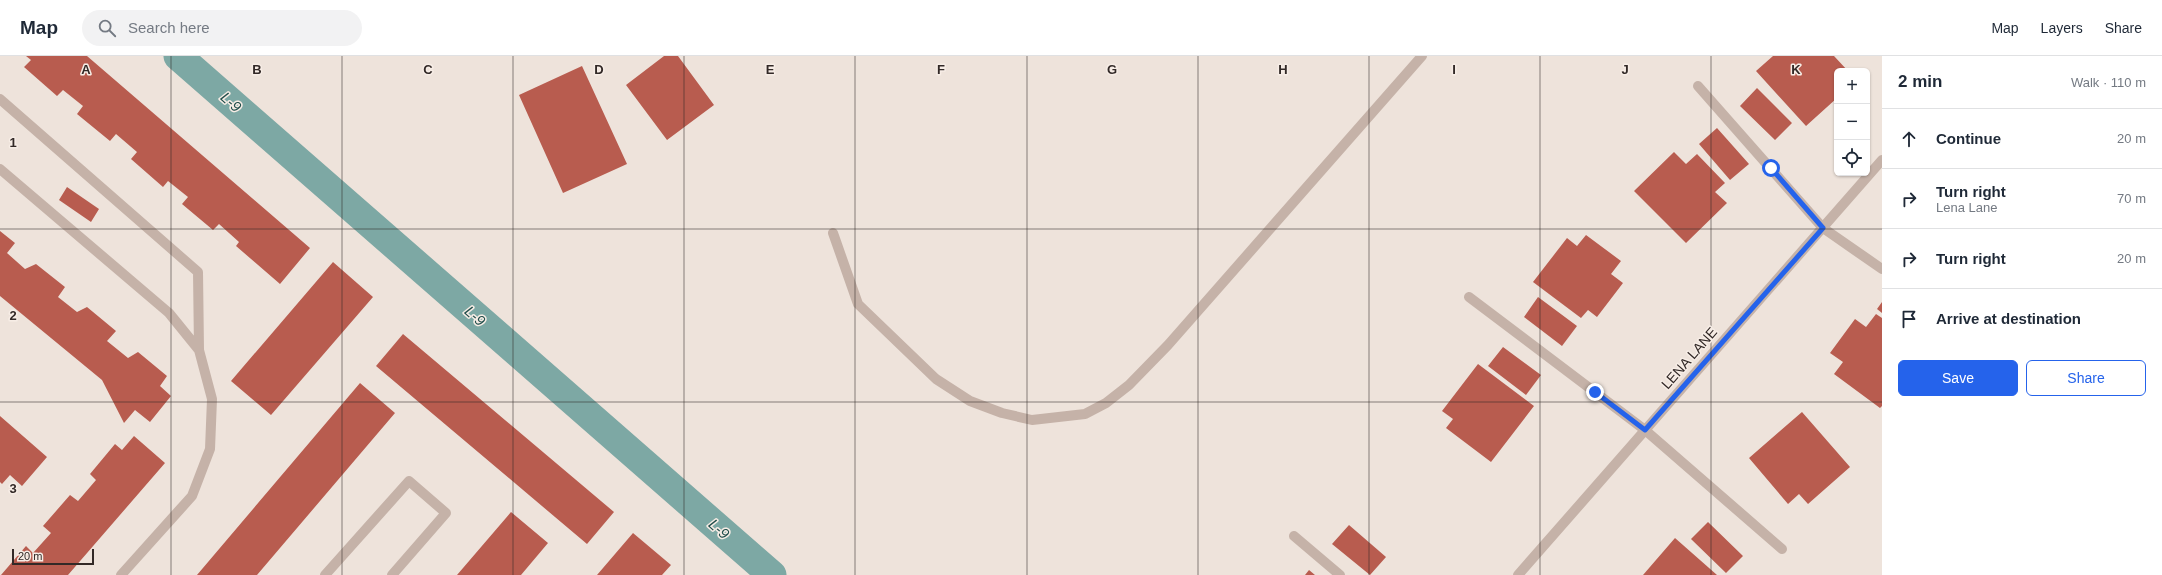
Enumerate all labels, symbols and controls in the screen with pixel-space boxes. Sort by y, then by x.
search box [82,10,362,46]
text: Map [20,17,58,38]
icon: search [96,17,118,39]
text: Search here [128,19,210,36]
text: Map [1991,20,2019,36]
text: Layers [2041,20,2083,36]
text: Share [2105,20,2142,36]
text: A [81,62,91,77]
text: B [252,62,262,77]
text: C [423,62,433,77]
text: D [594,62,604,77]
text: E [766,62,775,77]
text: F [937,62,945,77]
text: G [1107,62,1117,77]
text: H [1278,62,1288,77]
text: I [1452,62,1456,77]
text: J [1621,62,1629,77]
text: K [1791,62,1801,77]
map controls [1834,68,1870,176]
button: + [1834,68,1870,104]
text: 2 min [1898,72,1942,91]
text: Walk · 110 m [2071,75,2146,90]
water label: L-9 [218,88,246,116]
button: − [1834,104,1870,140]
icon: ahead [1898,128,1920,150]
text: Continue [1936,130,2001,147]
text: 20 m [2117,131,2146,146]
text: 1 [9,135,17,150]
button: locate [1834,140,1870,176]
route start [1762,159,1780,177]
text: Turn right [1936,183,2006,200]
icon: right [1898,188,1920,210]
text: 70 m [2117,191,2146,206]
text: Lena Lane [1936,200,1997,215]
icon: right [1898,248,1920,270]
text: Turn right [1936,250,2006,267]
text: 20 m [2117,251,2146,266]
water label: L-9 [462,302,490,330]
text: 2 [9,308,17,323]
icon: arrive [1898,308,1920,330]
text: Arrive at destination [1936,310,2081,327]
street label: LENA LANE [1658,324,1720,392]
button: Save [1898,360,2018,396]
button: Share [2026,360,2146,396]
route end [1586,383,1604,401]
text: 3 [9,481,17,496]
water label: L-9 [706,515,734,543]
scale bar [12,547,94,566]
text: 20 m [18,550,42,562]

